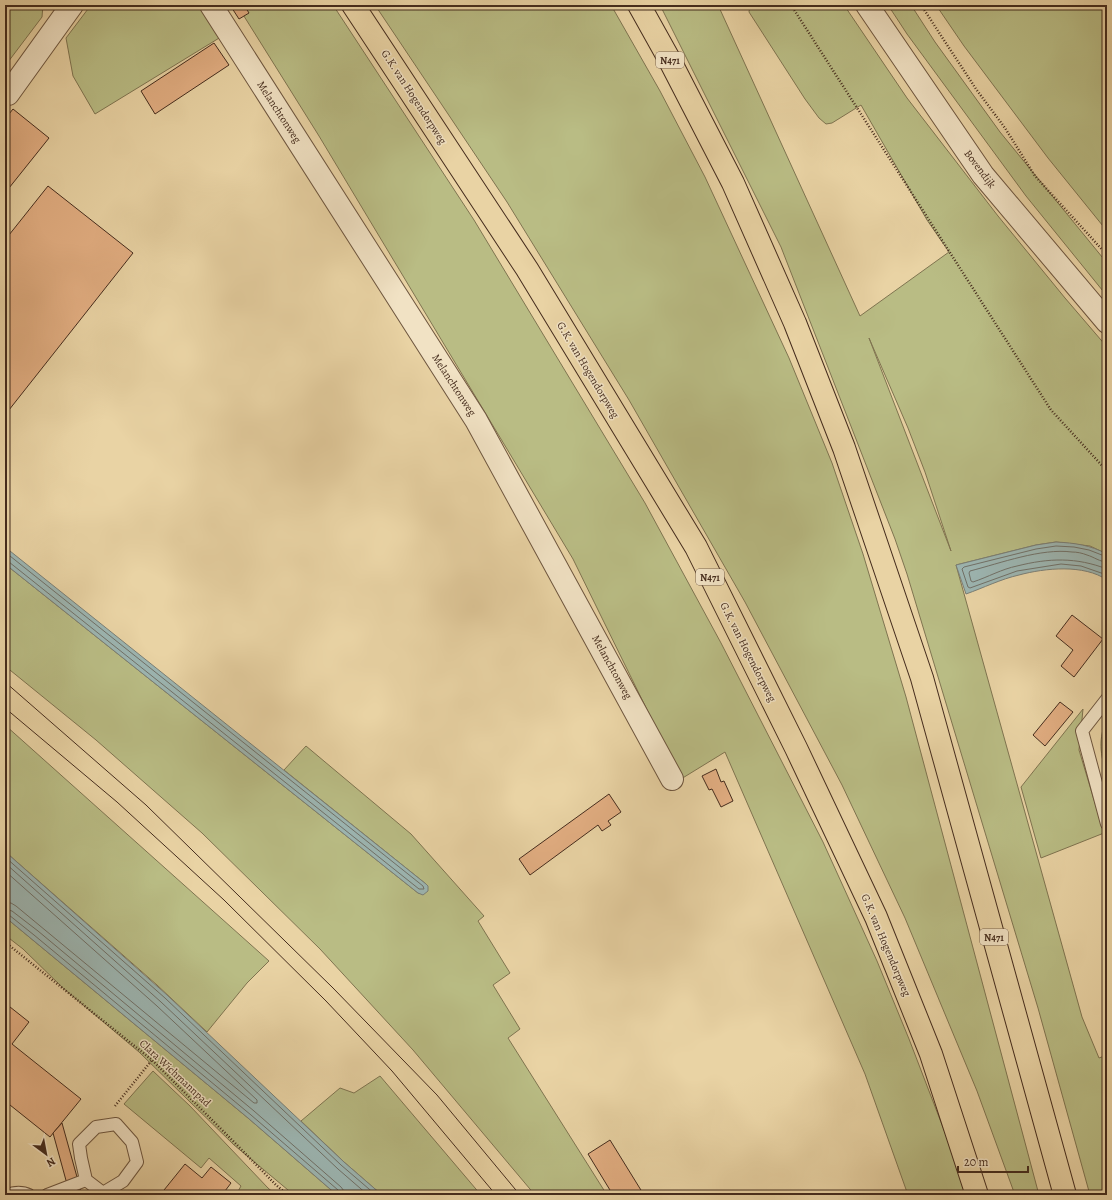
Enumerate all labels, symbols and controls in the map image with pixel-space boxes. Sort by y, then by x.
street label: G.K. van Hogendorpweg [378,47,451,148]
road number: N471 [656,52,684,68]
street label: Melanchtonweg [253,78,305,146]
street label: Bovendijk [961,147,1000,192]
street label: G.K. van Hogendorpweg [553,319,623,421]
street label: Melanchtonweg [428,351,480,419]
road number: N471 [696,569,724,585]
street label: G.K. van Hogendorpweg [716,600,780,705]
street label: Melanchtonweg [588,632,636,702]
street label: G.K. van Hogendorpweg [858,891,915,999]
road number: N471 [980,929,1008,945]
street label: Clara Wichmannpad [136,1036,214,1110]
north arrow [26,1134,66,1174]
scale bar [958,1148,1028,1174]
text: N [44,1154,58,1171]
text: 20 m [964,1154,988,1170]

